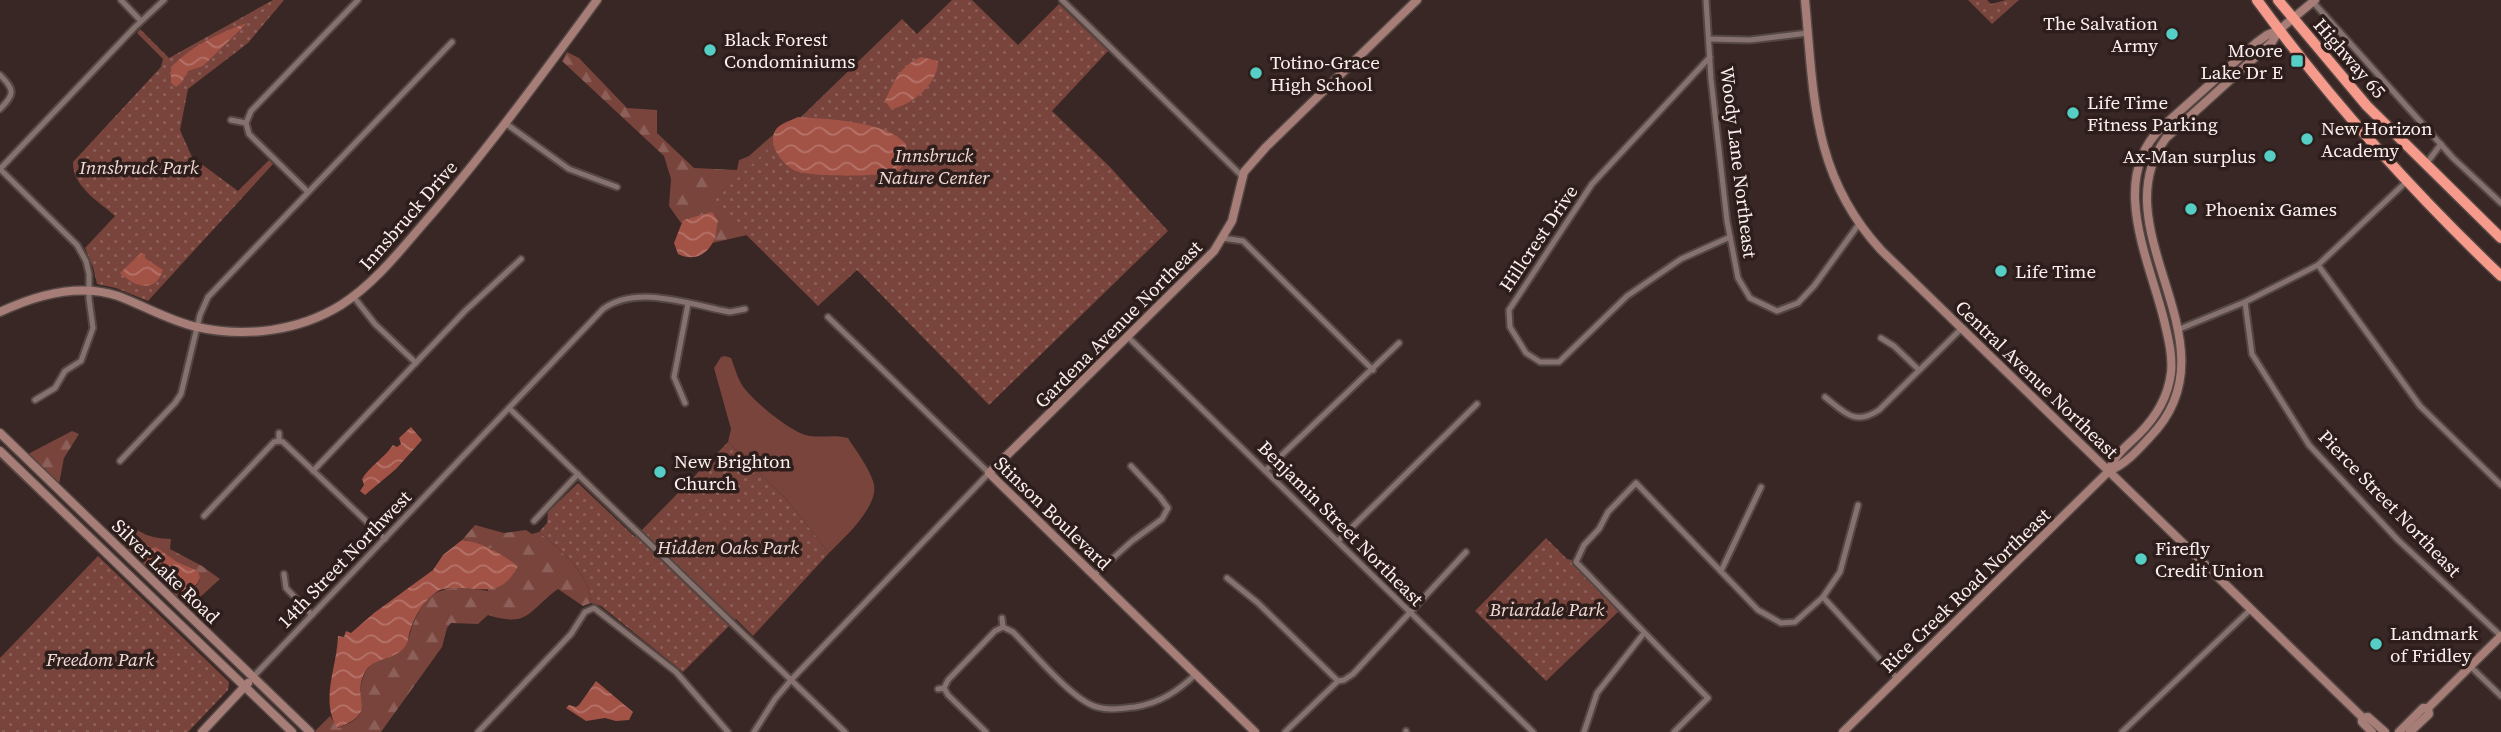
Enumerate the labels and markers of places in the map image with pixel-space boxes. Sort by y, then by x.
place label: The Salvation Army [2043,10,2158,58]
place label: Black Forest Condominiums [724,26,856,74]
marker: The Salvation Army [2164,26,2180,42]
place label: Moore Lake Dr E [2200,37,2283,85]
marker: Black Forest Condominiums [702,42,718,58]
place label: Totino-Grace High School [1270,49,1380,97]
marker: Moore Lake Dr E [2289,53,2305,69]
marker: Totino-Grace High School [1248,65,1264,81]
place label: Life Time Fitness Parking [2087,89,2218,137]
marker: Life Time Fitness Parking [2065,105,2081,121]
place label: New Horizon Academy [2321,115,2433,163]
marker: New Horizon Academy [2299,131,2315,147]
place label: Ax-Man surplus [2123,143,2256,169]
marker: Ax-Man surplus [2262,148,2278,164]
place label: Phoenix Games [2205,196,2337,222]
marker: Phoenix Games [2183,201,2199,217]
place label: Life Time [2015,258,2096,284]
marker: Life Time [1993,263,2009,279]
place label: New Brighton Church [674,448,791,496]
marker: New Brighton Church [652,464,668,480]
place label: Firefly Credit Union [2155,535,2264,583]
marker: Firefly Credit Union [2133,551,2149,567]
place label: Landmark of Fridley [2390,620,2479,668]
marker: Landmark of Fridley [2368,636,2384,652]

